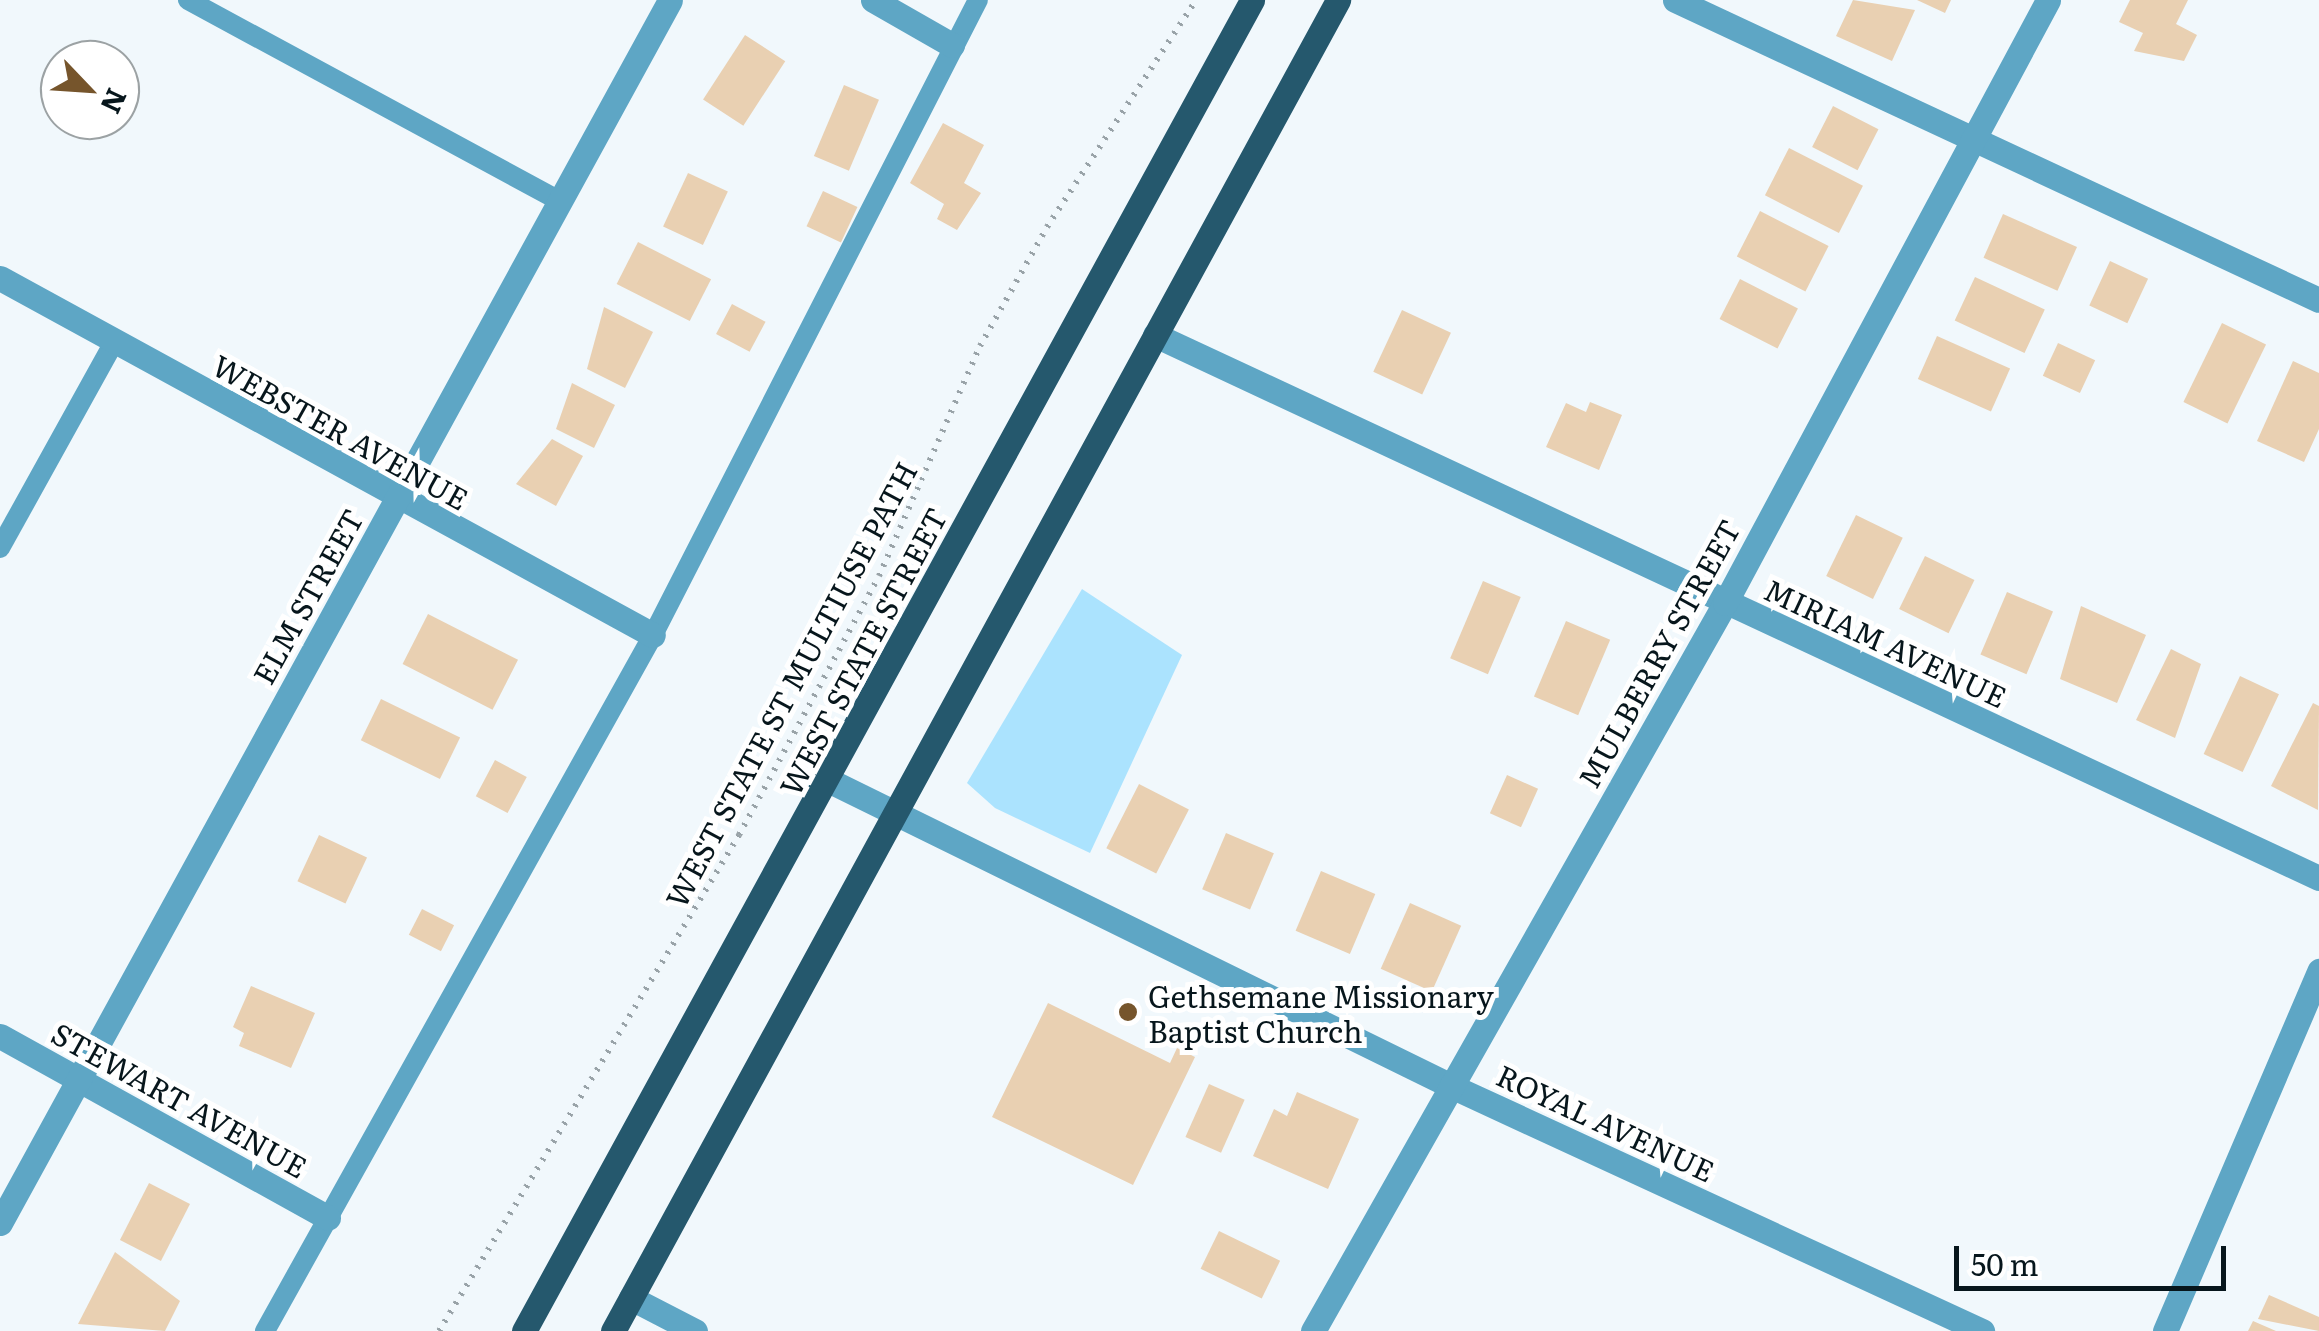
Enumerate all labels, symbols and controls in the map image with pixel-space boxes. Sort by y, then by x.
north arrow [40,40,140,140]
text: N [91,82,139,121]
street label: WEBSTER AVENUE [207,346,475,516]
street label: WEST STATE ST MULTIUSE PATH [657,455,923,913]
street label: WEST STATE STREET [771,501,953,801]
street label: ELM STREET [244,502,370,690]
street label: MULBERRY STREET [1569,513,1747,793]
street label: MIRIAM AVENUE [1759,570,2013,714]
place label: Gethsemane Missionary Baptist Church [1148,977,1494,1048]
marker: Gethsemane Missionary Baptist Church [1117,1001,1139,1023]
street label: STEWART AVENUE [46,1014,314,1184]
street label: ROYAL AVENUE [1492,1056,1720,1188]
scale bar [1959,1226,2232,1288]
text: 50 m [1971,1241,2039,1285]

